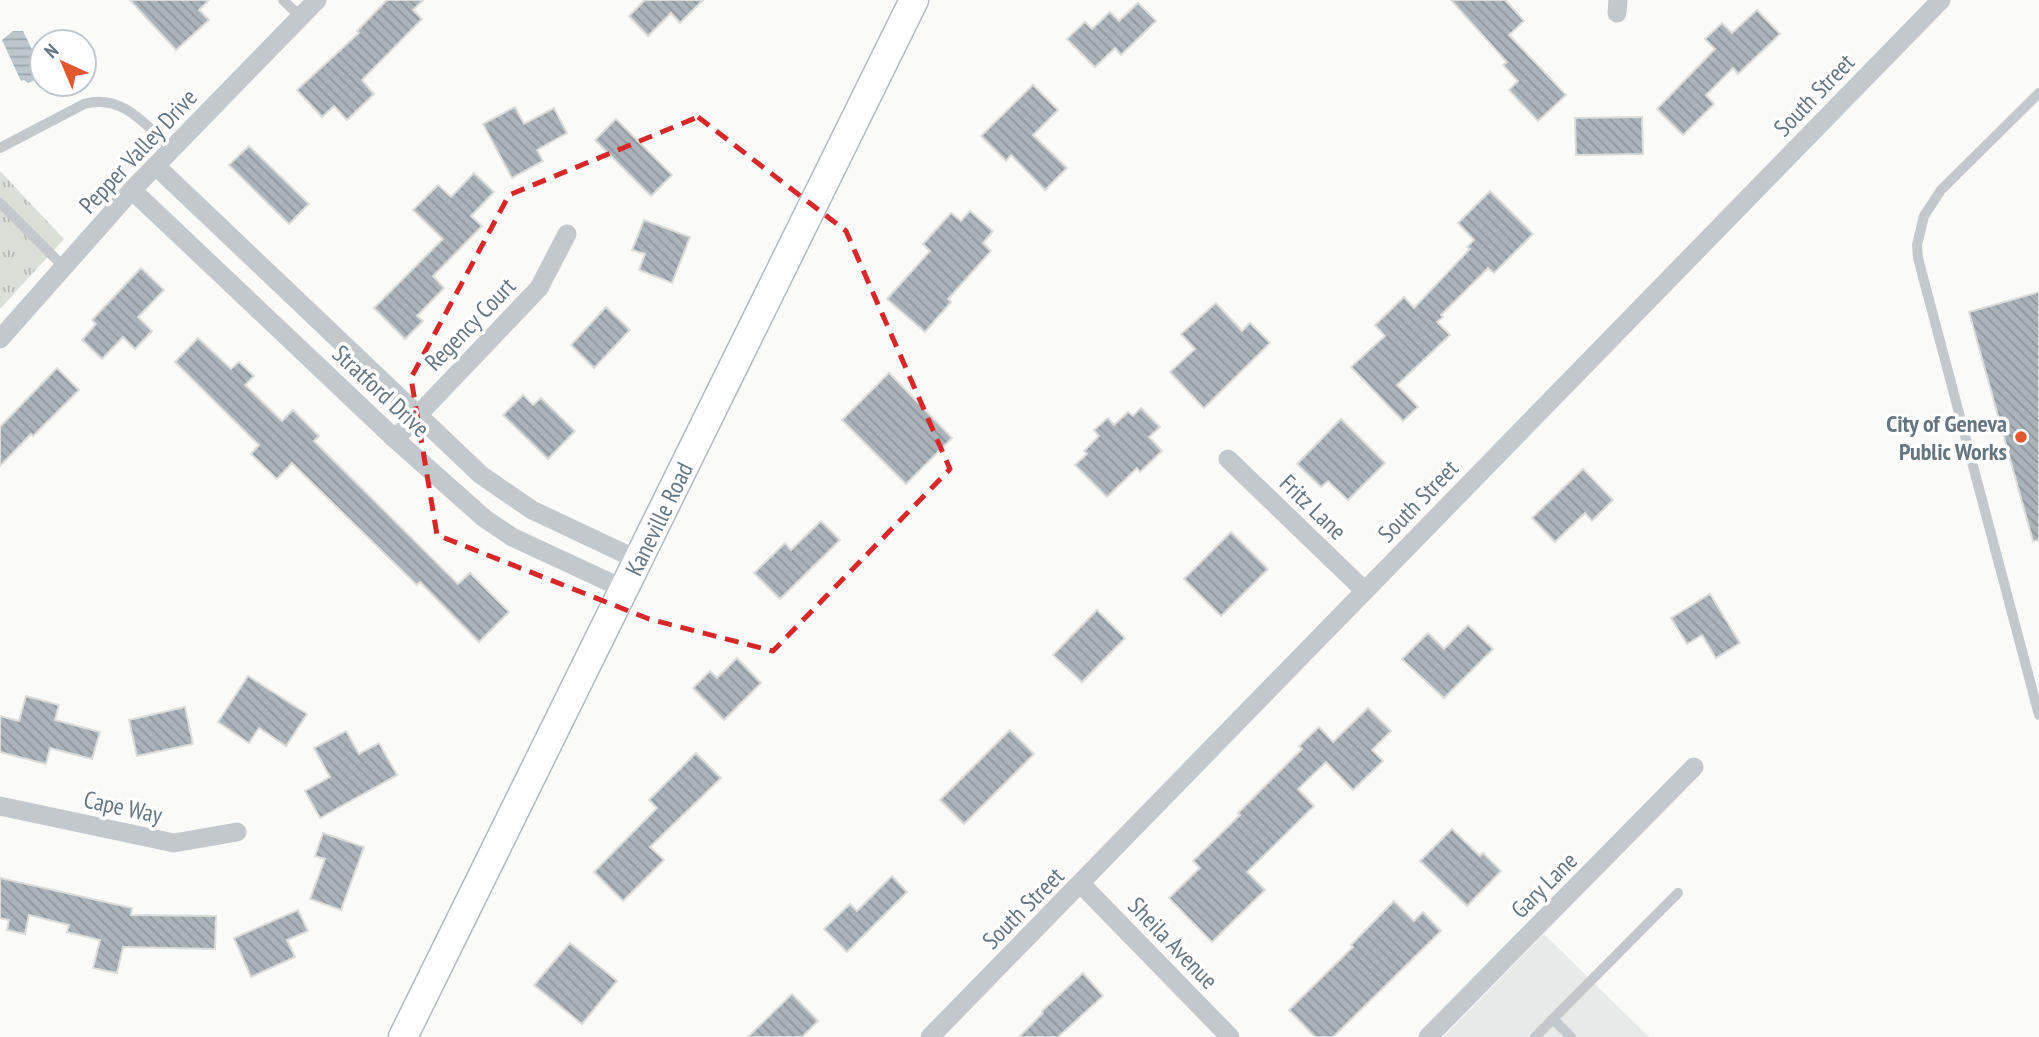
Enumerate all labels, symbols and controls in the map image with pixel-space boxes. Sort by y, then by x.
north arrow [28,28,98,98]
text: N [39,39,63,63]
street label: South Street [1767,47,1861,143]
street label: Pepper Valley Drive [72,82,204,220]
street label: Regency Court [418,271,522,377]
street label: Stratford Drive [326,338,436,444]
place label: City of Geneva Public Works [1886,408,2007,467]
marker: City of Geneva Public Works [2013,429,2029,445]
street label: South Street [1371,453,1465,549]
street label: Kaneville Road [618,457,700,581]
street label: Fritz Lane [1273,468,1353,546]
street label: Cape Way [81,784,165,830]
street label: Gary Lane [1504,845,1584,925]
street label: South Street [976,860,1071,955]
street label: Sheila Avenue [1121,890,1225,996]

